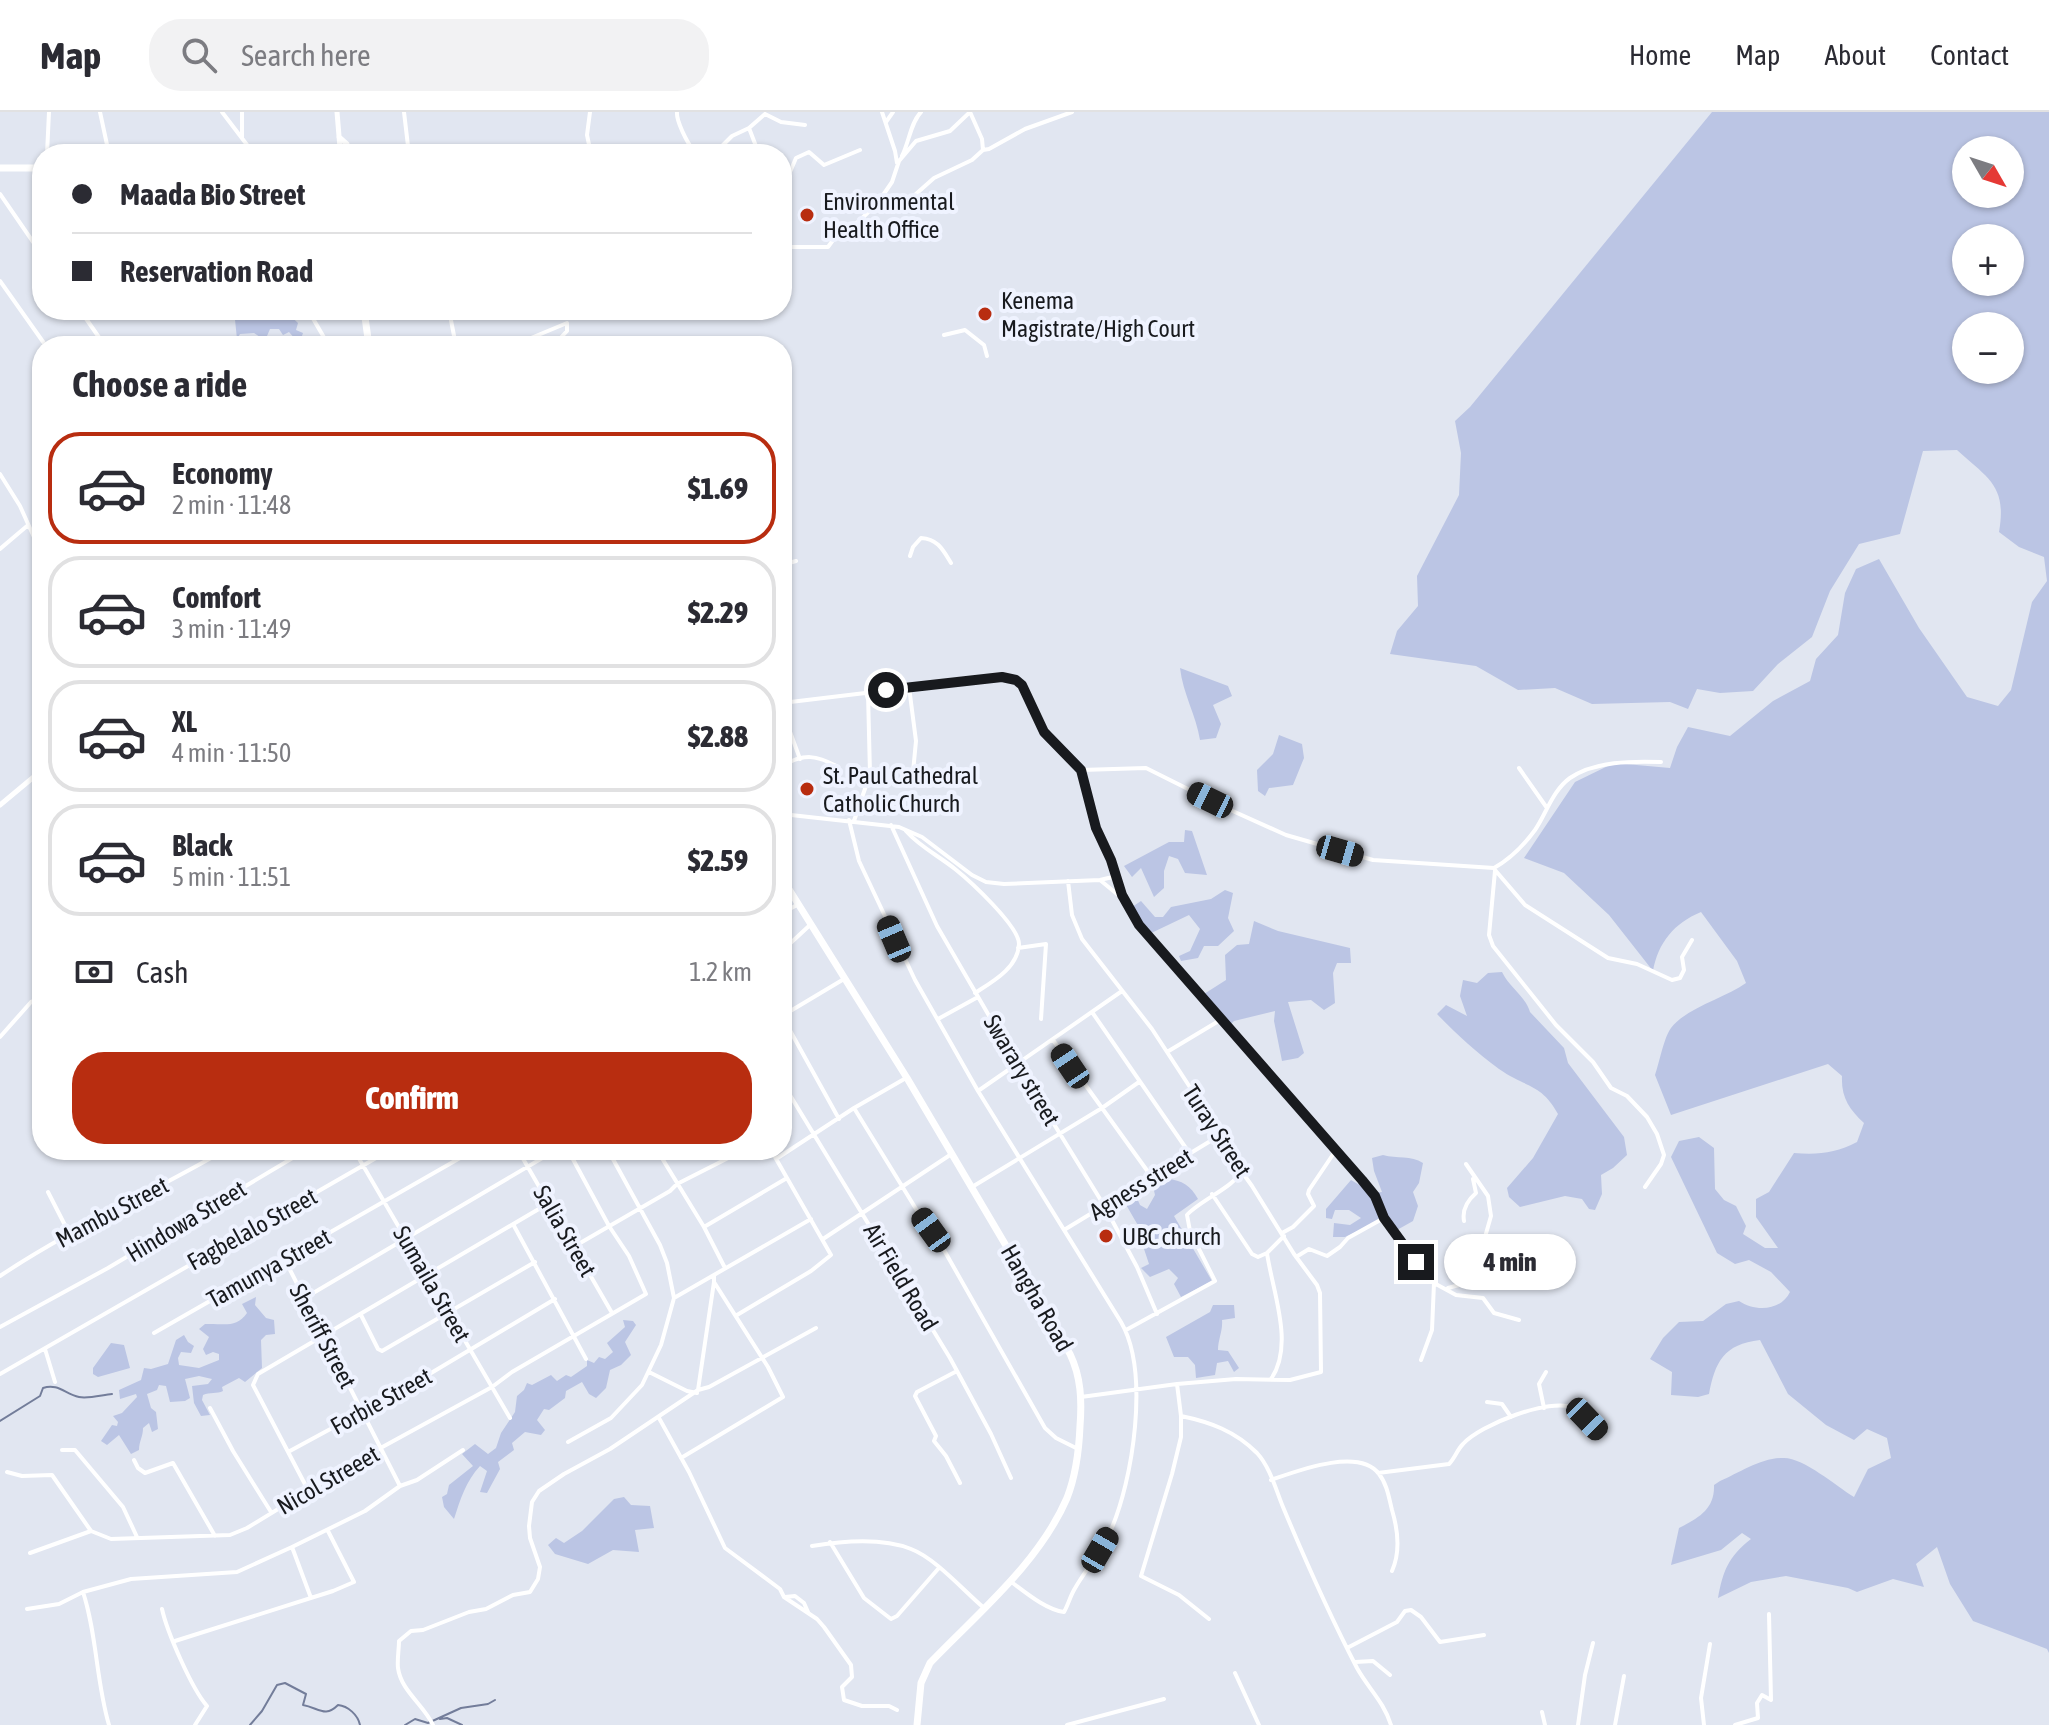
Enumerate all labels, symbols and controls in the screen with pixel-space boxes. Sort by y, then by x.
search box [149,19,709,91]
icon: search [177,33,221,77]
text: Map [40,34,101,77]
text: Search here [241,38,371,72]
text: Home [1629,39,1691,71]
text: Map [1735,39,1780,71]
text: About [1824,39,1886,71]
text: Contact [1930,39,2009,71]
north arrow [1952,136,2024,208]
map controls [1952,136,2024,384]
text: Maada Bio Street [120,177,305,211]
place label: Environmental Health Office [823,188,955,243]
marker: Environmental Health Office [798,206,816,224]
button: + [1952,224,2024,296]
text: Reservation Road [120,254,313,288]
place label: Kenema Magistrate/High Court [1001,287,1195,342]
marker: Kenema Magistrate/High Court [976,305,994,323]
button: − [1952,312,2024,384]
text: Choose a ride [72,363,247,405]
icon: car [76,452,148,524]
text: Economy [172,456,273,490]
text: $1.69 [688,471,748,505]
text: 2 min · 11:48 [172,490,291,520]
icon: car [76,576,148,648]
text: Comfort [172,580,261,614]
text: $2.29 [688,595,748,629]
text: 3 min · 11:49 [172,614,291,644]
route start [868,672,904,708]
icon: car [76,700,148,772]
text: XL [172,704,197,738]
text: $2.88 [688,719,748,753]
text: 4 min · 11:50 [172,738,291,768]
place label: St. Paul Cathedral Catholic Church [823,762,979,817]
car [1183,779,1237,821]
marker: St. Paul Cathedral Catholic Church [798,780,816,798]
icon: car [76,824,148,896]
text: Black [172,828,232,862]
car [1314,833,1366,869]
text: $2.59 [688,843,748,877]
text: 5 min · 11:51 [172,862,291,892]
car [874,912,914,966]
icon: cash [72,950,116,994]
text: Cash [136,955,189,989]
text: 1.2 km [689,957,752,987]
street label: Swarary street [978,1010,1066,1130]
car [1047,1039,1093,1093]
button: Confirm [72,1052,752,1144]
street label: Turay Street [1177,1080,1257,1182]
street label: Agness street [1084,1143,1198,1225]
street label: Mambu Street [51,1171,173,1253]
street label: Hindowa Street [121,1175,251,1267]
street label: Salia Street [528,1181,602,1281]
street label: Fagbelalo Street [183,1182,322,1276]
car [907,1204,955,1256]
street label: Air Field Road [858,1218,944,1336]
street label: Sumaila Street [388,1221,476,1347]
street label: Tamunya Street [202,1223,336,1313]
place label: UBC church [1122,1223,1221,1250]
marker: UBC church [1097,1227,1115,1245]
callout: 4 min [1444,1234,1576,1290]
street label: Hangha Road [996,1240,1078,1356]
route end [1398,1244,1434,1280]
text: 4 min [1483,1247,1537,1277]
street label: Sheriff Street [284,1279,362,1393]
street label: Forbie Street [326,1362,436,1440]
car [1562,1393,1612,1445]
street label: Nicol Streeet [272,1440,384,1520]
car [1078,1523,1122,1577]

